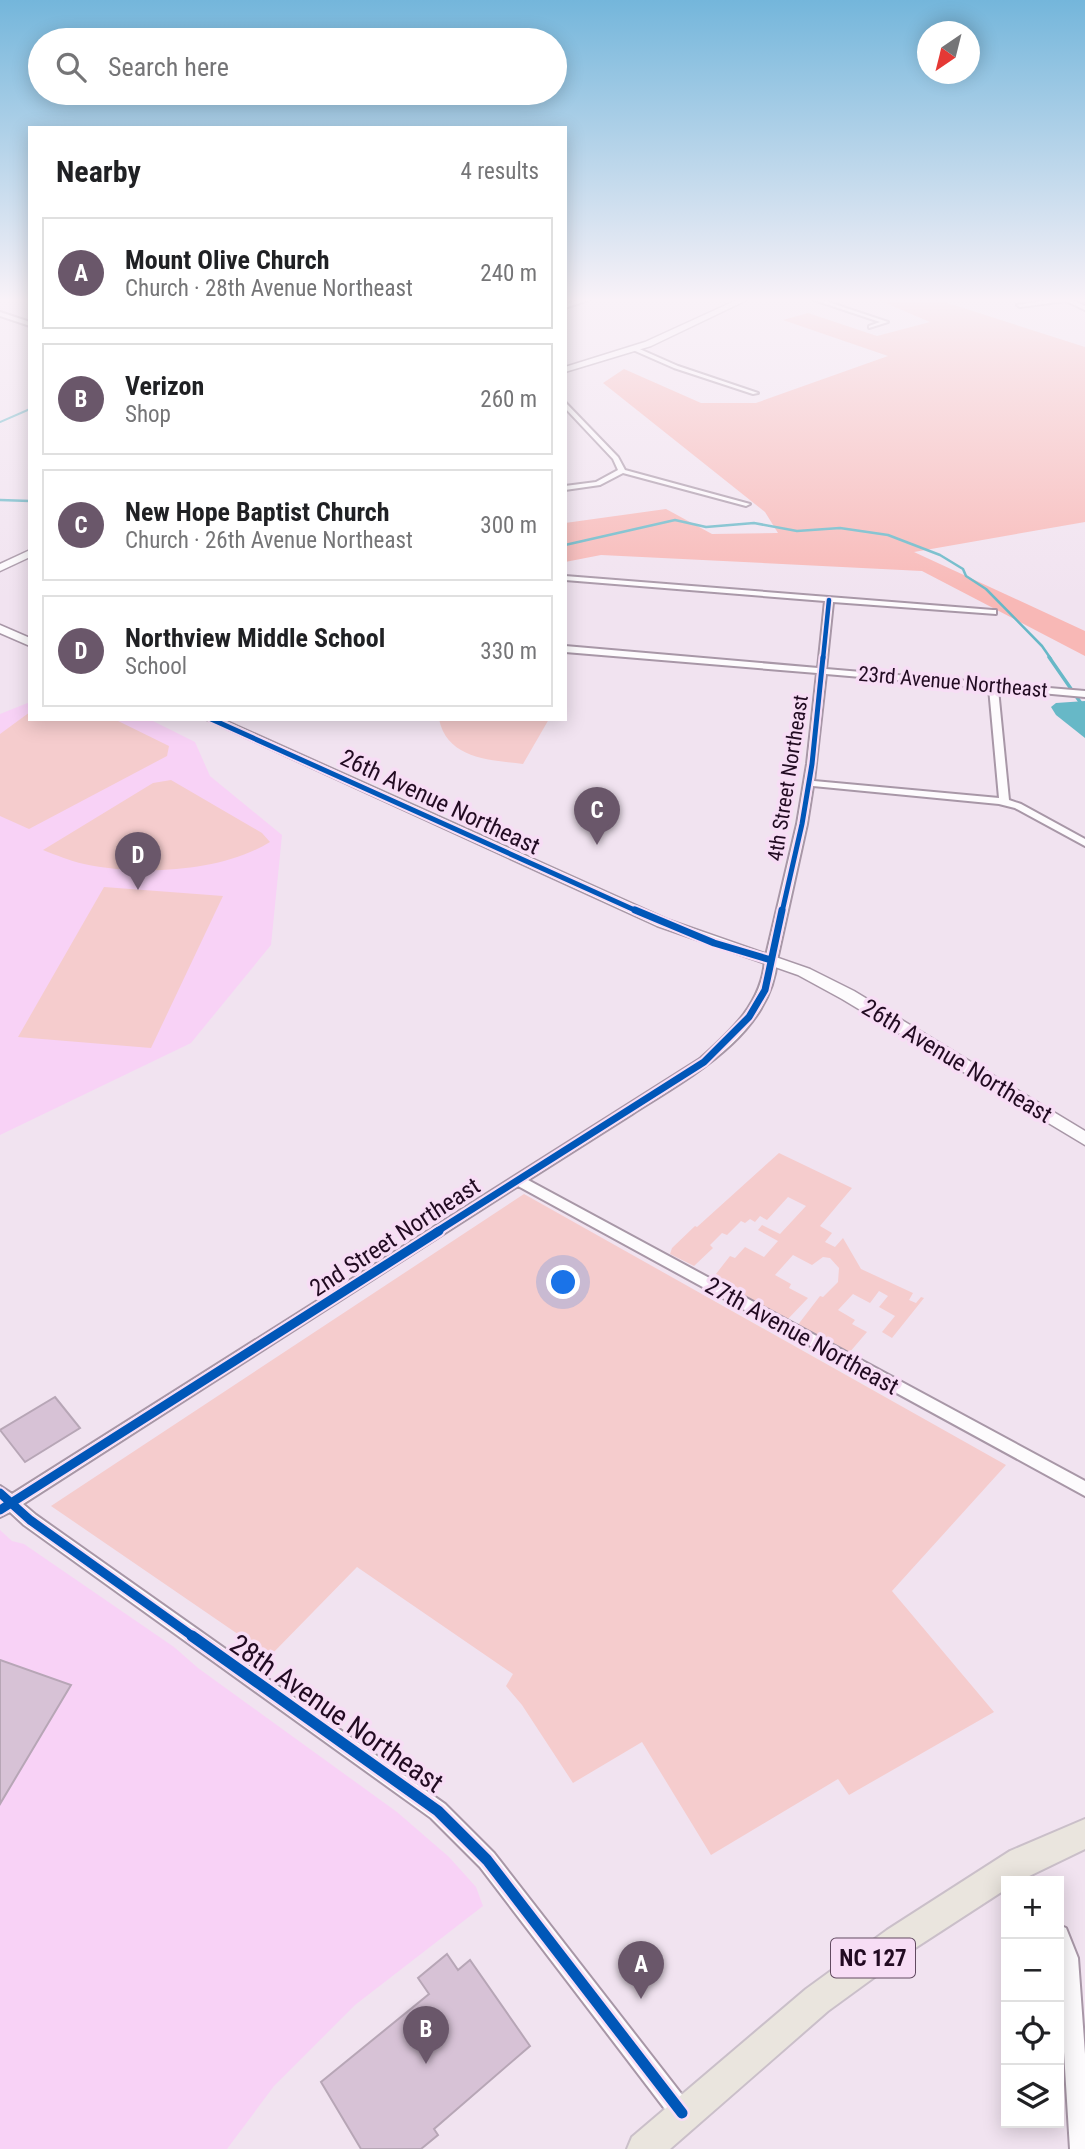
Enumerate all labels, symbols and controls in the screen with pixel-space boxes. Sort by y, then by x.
north arrow [917,21,980,84]
search box [28,28,567,105]
icon: search [52,48,90,86]
text: Search here [108,52,229,82]
text: Nearby [56,154,141,189]
text: 4 results [461,158,539,185]
text: Mount Olive Church [125,245,329,275]
text: A [74,260,88,287]
text: 240 m [480,260,537,287]
text: Church · 28th Avenue Northeast [125,275,413,302]
text: Verizon [125,371,204,401]
text: B [75,386,87,413]
text: 260 m [480,386,537,413]
text: Shop [125,401,171,428]
text: New Hope Baptist Church [125,497,390,527]
text: C [74,512,88,539]
text: 300 m [480,512,537,539]
text: Church · 26th Avenue Northeast [125,527,413,554]
text: Northview Middle School [125,623,385,653]
text: D [75,638,88,665]
text: 330 m [480,638,537,665]
text: School [125,653,187,680]
street label: 23rd Avenue Northeast [857,662,1049,702]
street label: 4th Street Northeast [763,693,813,863]
street label: 26th Avenue Northeast [336,744,544,860]
pin: C [574,787,620,845]
pin: D [115,832,161,890]
street label: 26th Avenue Northeast [857,993,1057,1129]
street label: 2nd Street Northeast [305,1172,485,1302]
your location [546,1265,580,1299]
street label: 27th Avenue Northeast [700,1271,904,1401]
street label: 28th Avenue Northeast [224,1627,450,1799]
map controls [1001,1876,1064,2128]
button: + [1001,1876,1064,1939]
road number: NC 127 [831,1938,915,1978]
button: − [1001,1939,1064,2002]
pin: A [618,1941,664,1999]
button: locate [1001,2002,1064,2065]
pin: B [403,2006,449,2064]
button: layers [1001,2065,1064,2128]

